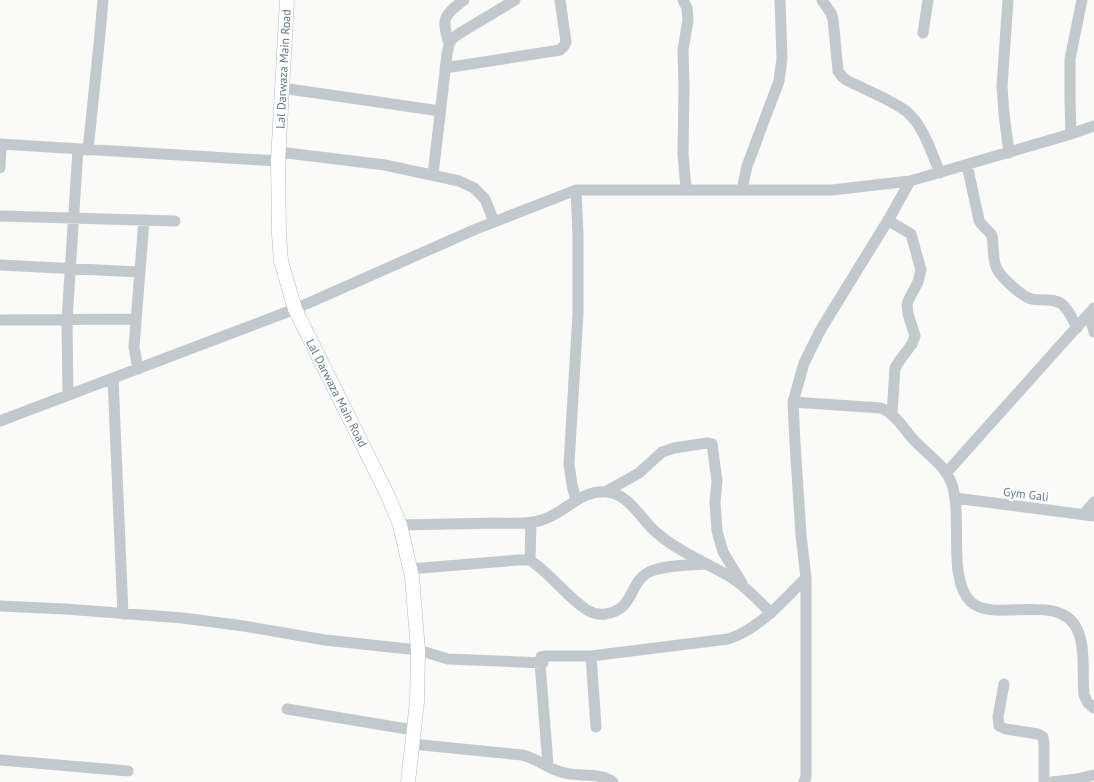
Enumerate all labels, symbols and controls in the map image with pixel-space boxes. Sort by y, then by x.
street label: Lal Darwaza Main Road [272,9,294,129]
street label: Lal Darwaza Main Road [303,336,371,450]
street label: Gym Gali [1002,484,1050,504]

